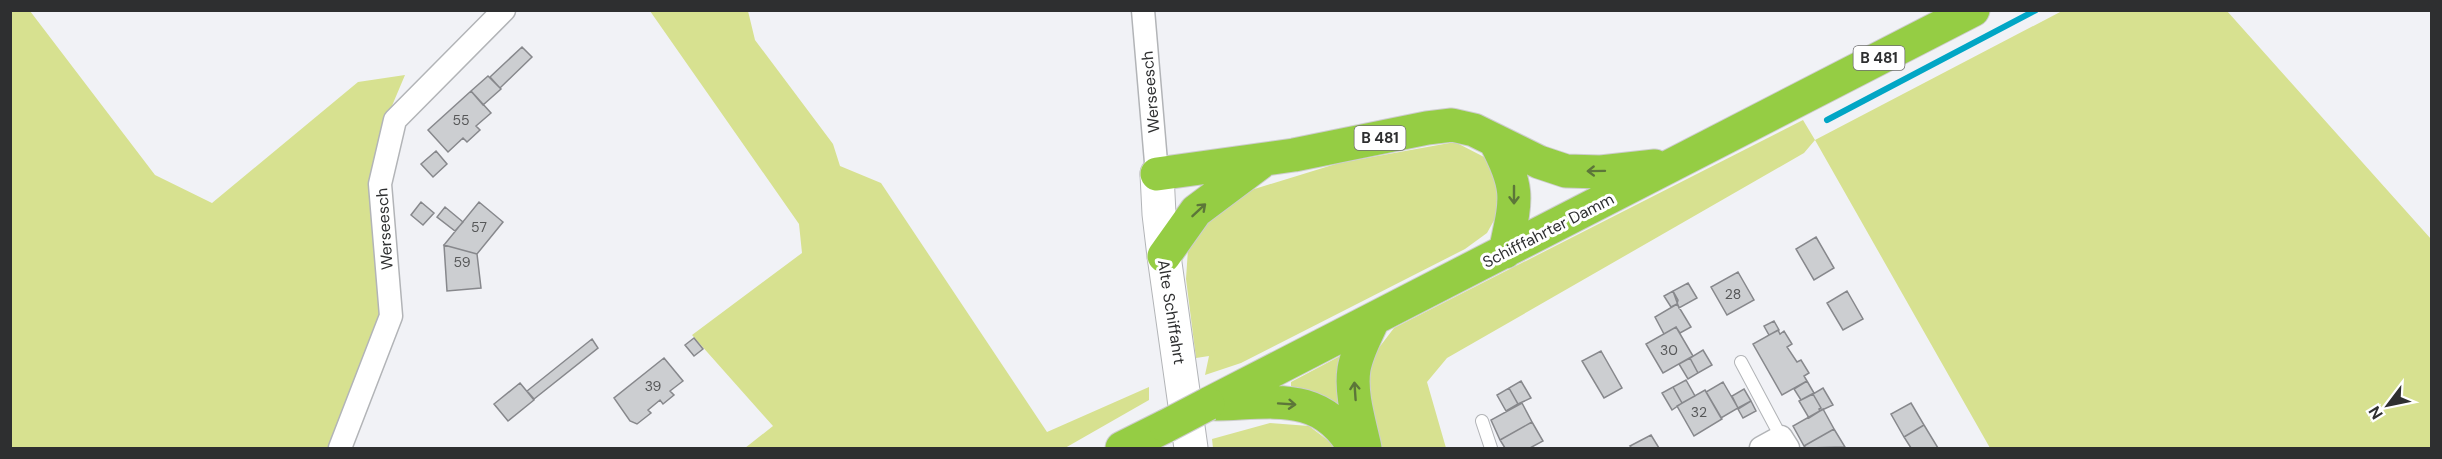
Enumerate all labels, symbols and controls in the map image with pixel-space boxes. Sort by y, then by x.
road number: B 481 [1854,46,1904,70]
street label: Werseesch [1136,50,1165,134]
house number: 55 [452,111,470,129]
road number: B 481 [1354,126,1406,150]
one-way arrow [1586,166,1606,177]
one-way arrow [1508,185,1520,204]
street label: Werseesch [371,187,398,271]
street label: Schifffahrter Damm [1479,188,1618,273]
one-way arrow [1191,203,1206,217]
house number: 57 [471,218,487,236]
house number: 59 [454,253,471,271]
street label: Alte Schiffahrt [1153,258,1190,366]
house number: 28 [1725,285,1741,303]
house number: 30 [1660,341,1678,359]
north arrow [2358,375,2418,435]
house number: 39 [645,377,662,395]
one-way arrow [1349,381,1360,401]
one-way arrow [1277,398,1297,409]
text: N [2364,402,2388,423]
house number: 32 [1691,403,1707,421]

